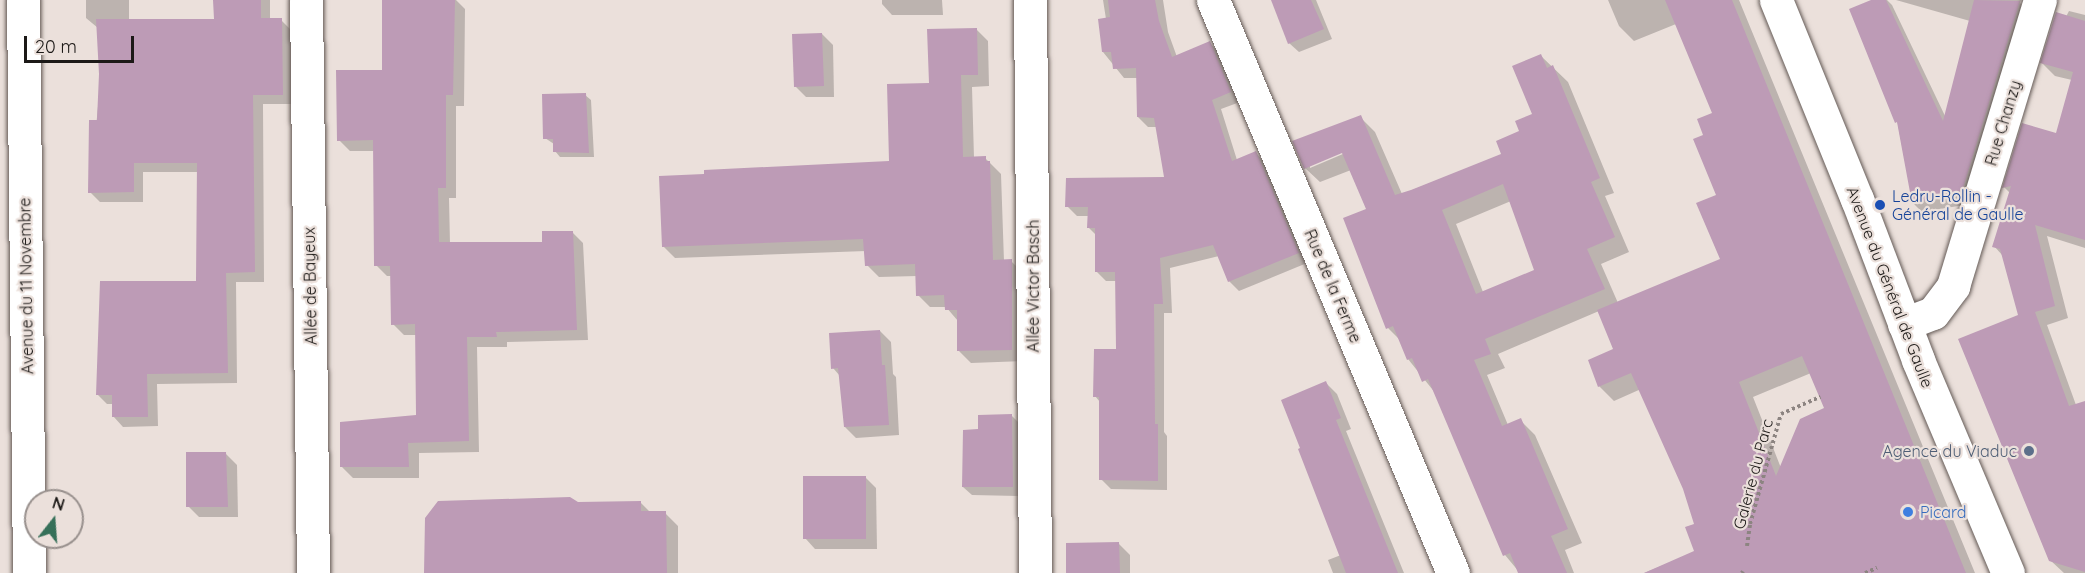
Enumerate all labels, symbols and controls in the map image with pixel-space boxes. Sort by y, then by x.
scale bar [27,24,136,62]
text: 20 m [35,35,77,58]
street label: Rue Chanzy [1981,78,2025,168]
street label: Avenue du Général de Gaulle [1843,184,1937,390]
place label: Ledru-Rollin - Général de Gaulle [1892,186,2023,224]
street label: Avenue du 11 Novembre [15,198,37,374]
marker: Ledru-Rollin - Général de Gaulle [1873,198,1887,212]
street label: Allée Victor Basch [1023,220,1043,352]
street label: Rue de la Ferme [1300,226,1366,346]
street label: Allée de Bayeux [299,227,321,345]
street label: Galerie du Parc [1729,417,1777,531]
place label: Agence du Viaduc [1882,441,2017,461]
marker: Agence du Viaduc [2022,444,2036,458]
north arrow [24,489,84,549]
text: N [50,492,67,515]
place label: Picard [1920,502,1966,522]
marker: Picard [1901,505,1915,519]

